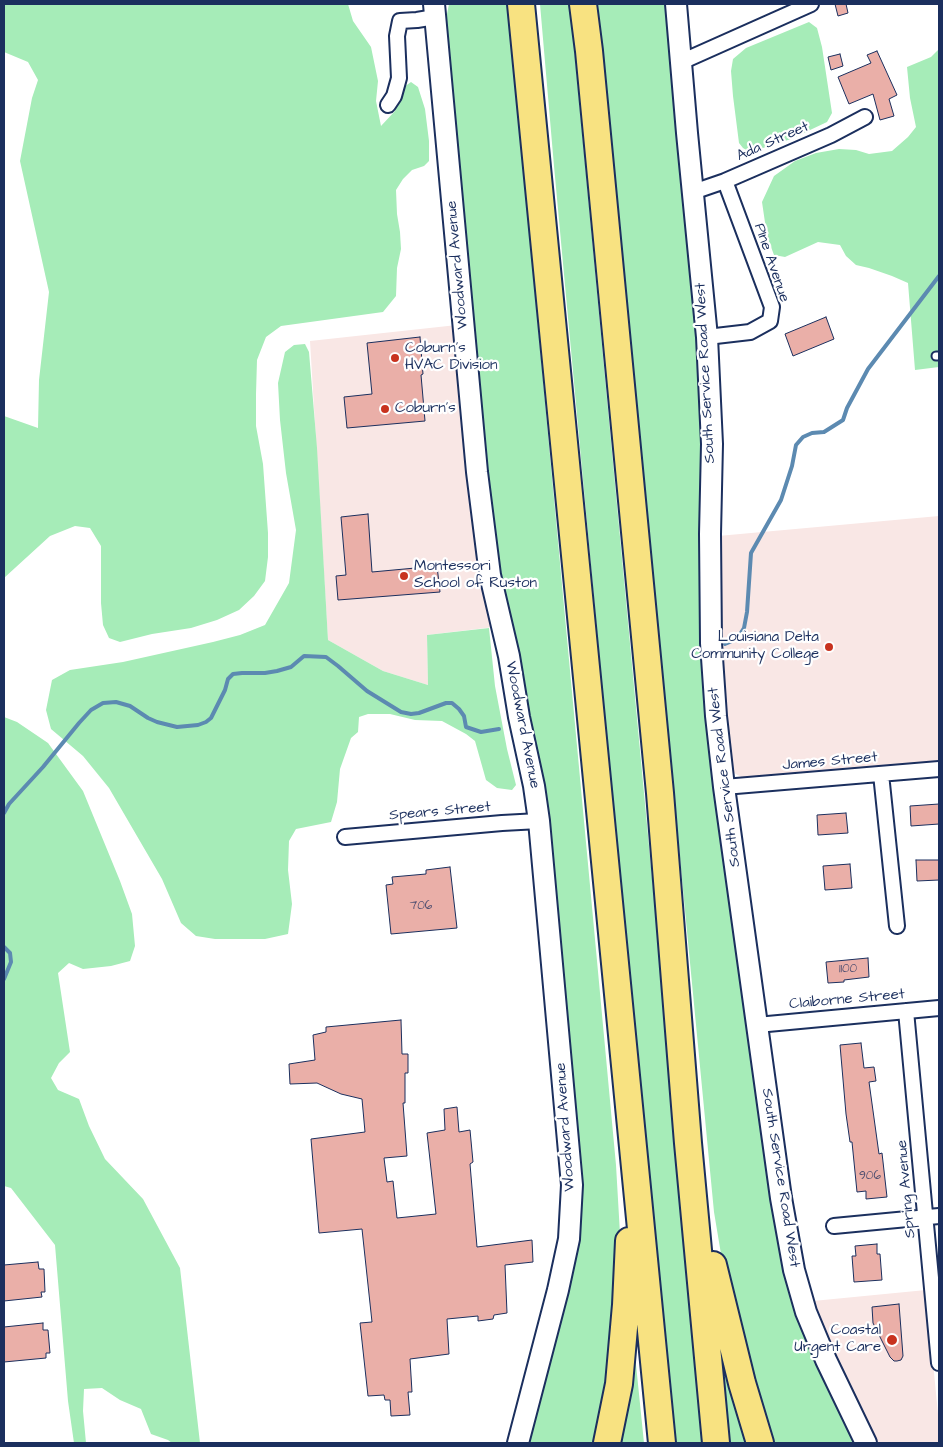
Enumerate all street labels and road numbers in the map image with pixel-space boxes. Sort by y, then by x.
street label: Ada Street [734,118,812,166]
street label: Woodward Avenue [443,200,473,330]
street label: PIne Avenue [749,221,793,305]
street label: South Service Road West [692,282,720,464]
street label: Woodward Avenue [501,660,543,790]
street label: South Service Road West [705,686,745,868]
street label: James Street [782,749,878,775]
street label: Spears Street [388,799,492,825]
street label: Claiborne Street [788,986,906,1014]
street label: Woodward Avenue [553,1062,579,1192]
street label: South Service Road West [757,1087,803,1269]
street label: Spring Avenue [894,1139,920,1239]

